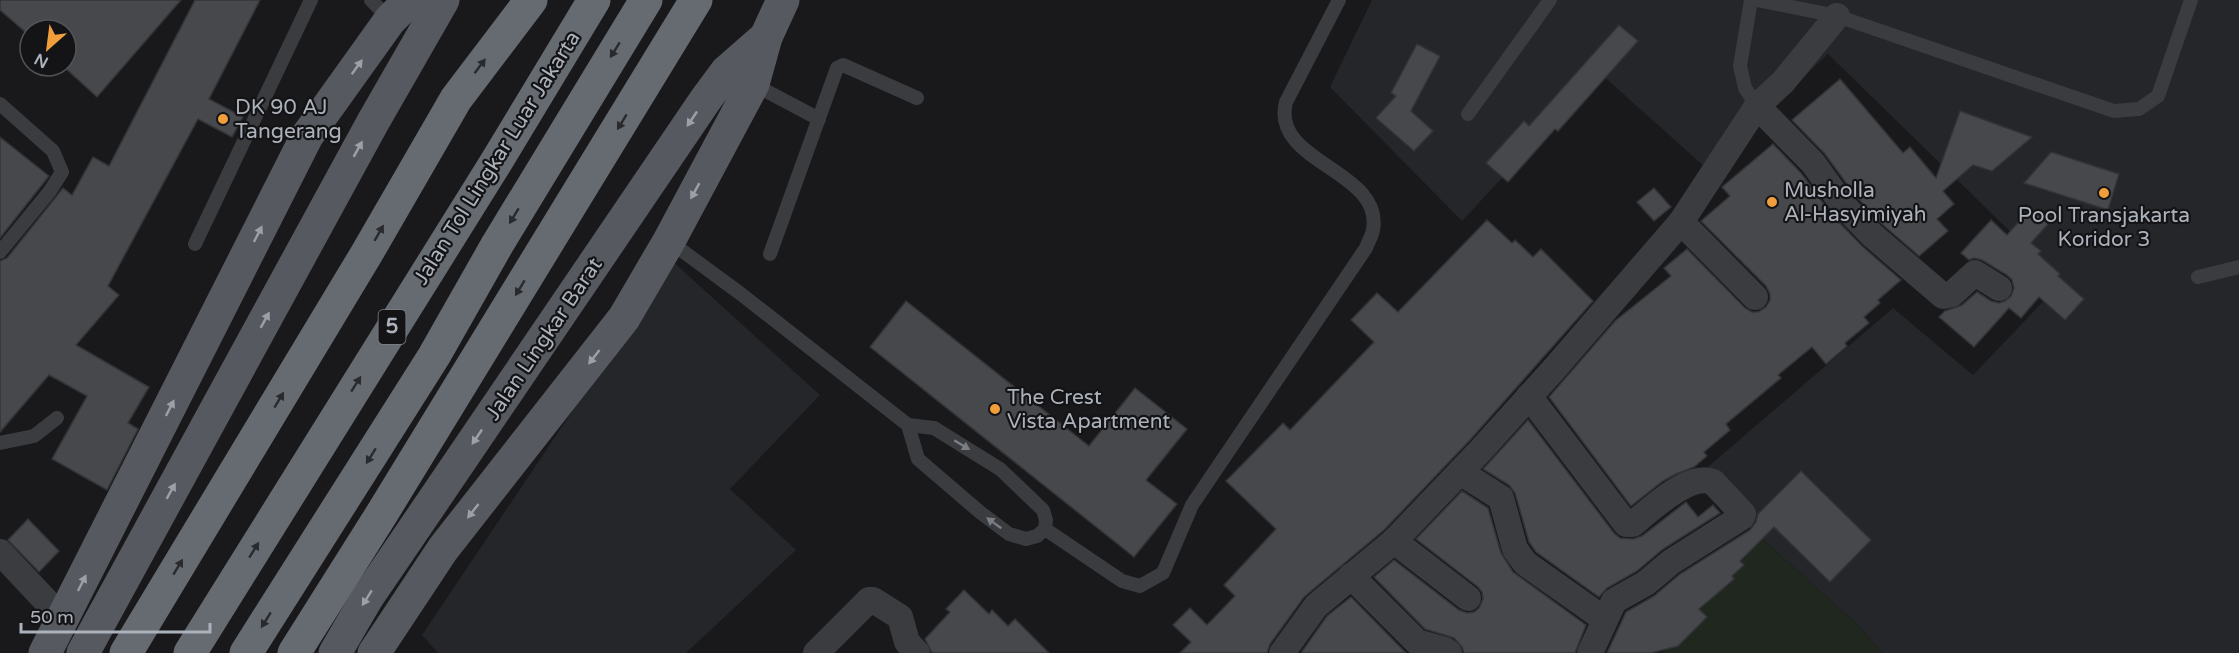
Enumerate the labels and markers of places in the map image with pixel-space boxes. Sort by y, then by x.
place label: DK 90 AJ Tangerang [235,95,342,144]
marker: DK 90 AJ Tangerang [216,112,230,126]
place label: Musholla Al-Hasyimiyah [1784,178,1926,227]
marker: Pool Transjakarta Koridor 3 [2097,186,2111,200]
marker: Musholla Al-Hasyimiyah [1765,195,1779,209]
place label: Pool Transjakarta Koridor 3 [2018,203,2190,252]
place label: The Crest Vista Apartment [1007,385,1170,434]
marker: The Crest Vista Apartment [988,402,1002,416]

